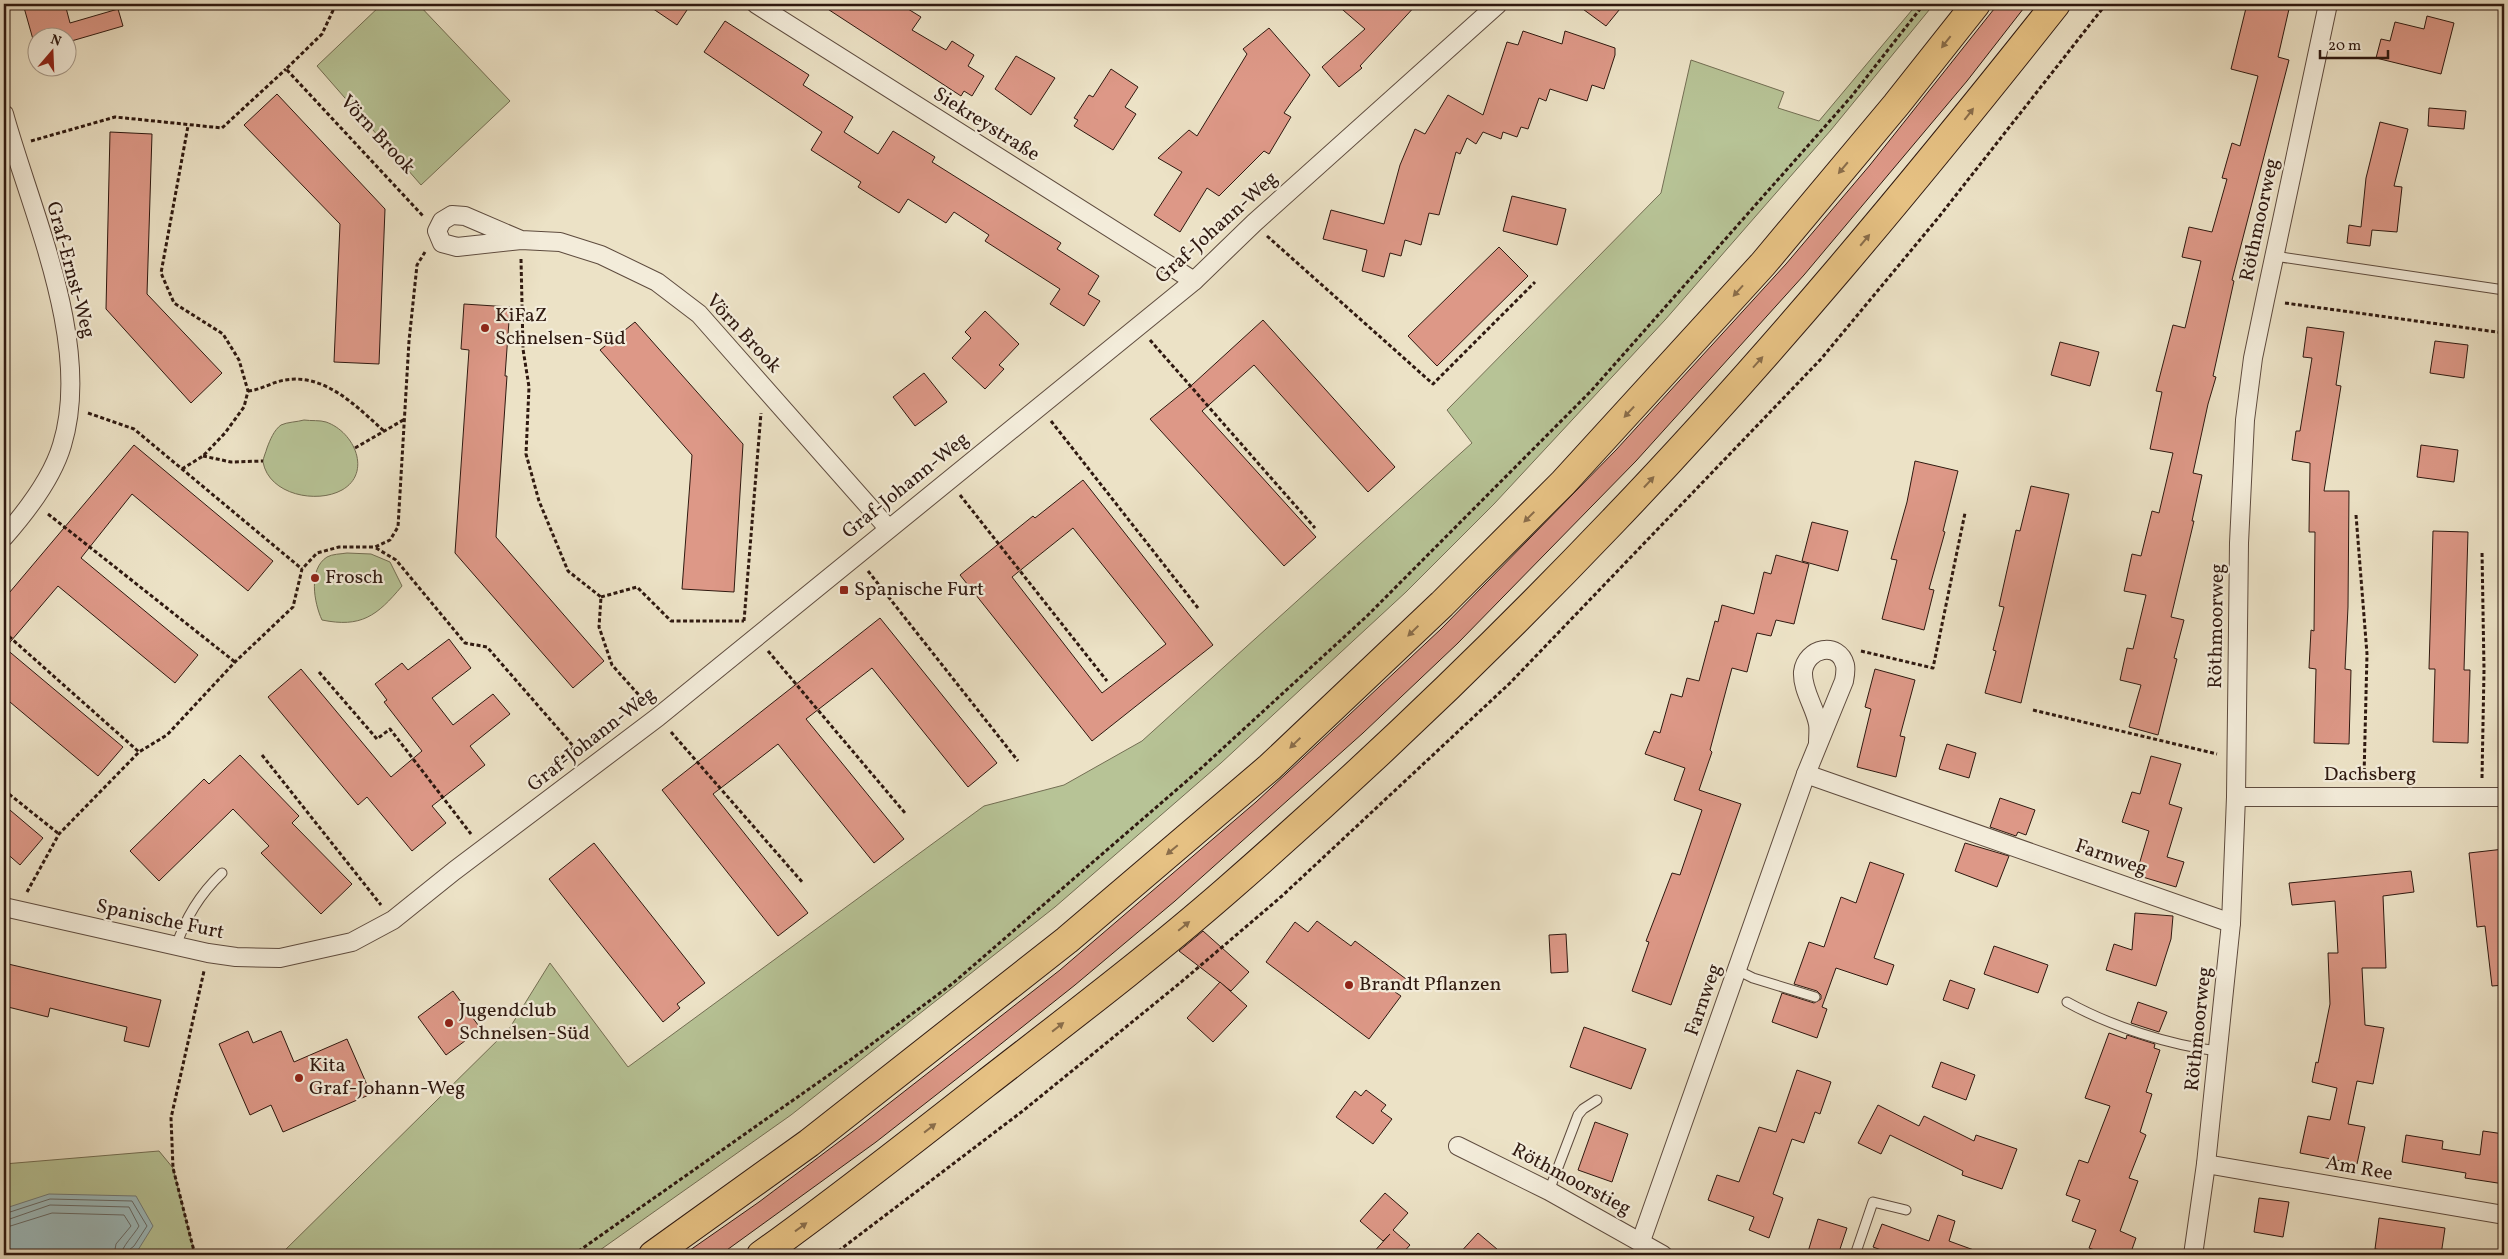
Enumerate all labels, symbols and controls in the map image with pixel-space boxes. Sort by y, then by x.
north arrow [28,28,78,78]
scale bar [2320,28,2388,60]
text: N [48,30,64,52]
one-way arrow [1941,35,1951,49]
text: 20 m [2328,36,2361,57]
street label: Siekreystraße [927,81,1045,169]
street label: Vörn Brook [333,89,421,181]
one-way arrow [1963,108,1974,121]
street label: Röthmoorweg [2233,156,2287,284]
one-way arrow [1838,161,1849,174]
street label: Graf-Johann-Weg [1150,165,1284,291]
street label: Graf-Ernst-Weg [38,199,102,341]
one-way arrow [1859,234,1871,246]
one-way arrow [1732,285,1744,297]
street label: Vörn Brook [699,288,787,380]
place label: KiFaZ Schnelsen-Süd [495,302,626,353]
marker: KiFaZ Schnelsen-Süd [479,322,491,334]
one-way arrow [1752,356,1763,368]
one-way arrow [1623,405,1635,417]
street label: Graf-Johann-Weg [837,426,975,546]
one-way arrow [1643,477,1655,489]
one-way arrow [1523,511,1535,523]
street label: Röthmoorweg [2202,563,2232,689]
place label: Frosch [325,564,384,592]
marker: Frosch [309,572,321,584]
place label: Spanische Furt [854,576,984,604]
marker: Spanische Furt [838,584,850,596]
one-way arrow [1407,625,1419,637]
street label: Graf-Johann-Weg [522,681,662,799]
one-way arrow [1289,737,1301,749]
street label: Dachsberg [2324,761,2416,789]
street label: Farnweg [2071,833,2151,883]
one-way arrow [1167,844,1179,856]
street label: Spanische Furt [93,893,227,947]
one-way arrow [1177,920,1190,931]
street label: Farnweg [1679,960,1729,1040]
street label: Röthmoorweg [2179,965,2219,1093]
place label: Brandt Pflanzen [1359,971,1502,999]
marker: Brandt Pflanzen [1343,979,1355,991]
place label: Jugendclub Schnelsen-Süd [459,997,590,1048]
marker: Jugendclub Schnelsen-Süd [443,1017,455,1029]
one-way arrow [1051,1022,1064,1033]
place label: Kita Graf-Johann-Weg [309,1052,465,1103]
marker: Kita Graf-Johann-Weg [293,1072,305,1084]
one-way arrow [923,1122,936,1133]
street label: Röthmoorstieg [1506,1137,1636,1223]
street label: Am Ree [2323,1149,2395,1189]
one-way arrow [794,1222,808,1232]

